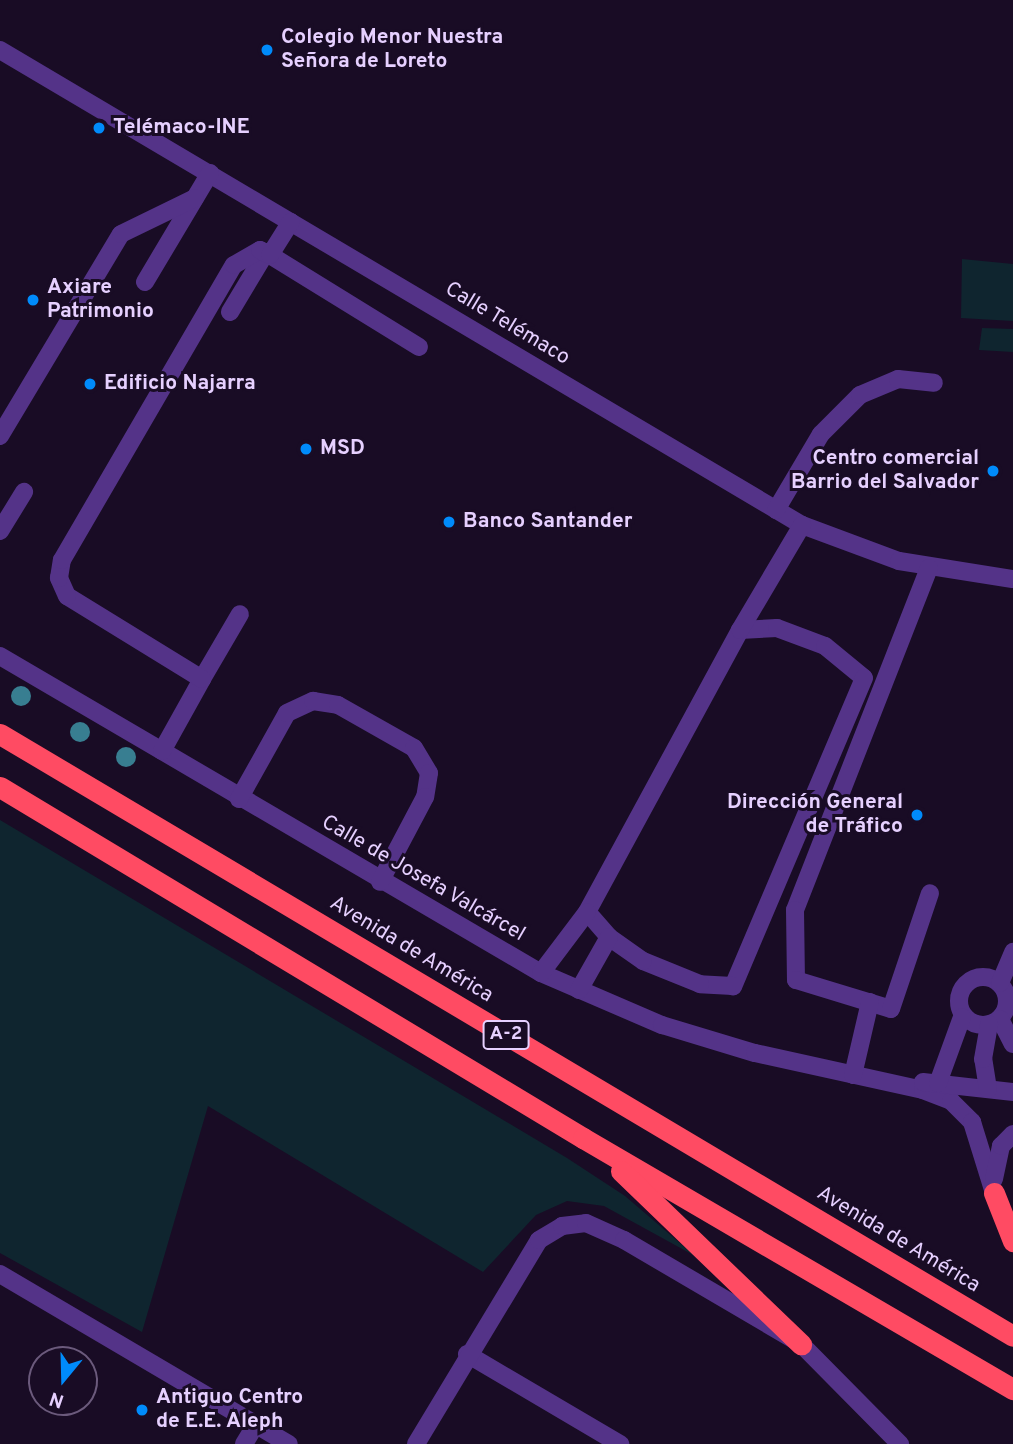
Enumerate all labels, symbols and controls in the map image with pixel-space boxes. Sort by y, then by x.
place label: Colegio Menor Nuestra Señora de Loreto [281,25,503,75]
marker: Colegio Menor Nuestra Señora de Loreto [259,42,275,58]
place label: Telémaco-INE [113,115,250,141]
marker: Telémaco-INE [91,120,107,136]
place label: Axiare Patrimonio [47,275,154,325]
street label: Calle Telémaco [440,277,574,371]
marker: Axiare Patrimonio [25,292,41,308]
place label: Edificio Najarra [104,371,256,397]
marker: Edificio Najarra [82,376,98,392]
place label: MSD [320,436,365,462]
marker: MSD [298,441,314,457]
place label: Centro comercial Barrio del Salvador [791,446,979,496]
marker: Centro comercial Barrio del Salvador [985,463,1001,479]
place label: Banco Santander [463,509,632,535]
marker: Banco Santander [441,514,457,530]
place label: Dirección General de Tráfico [727,790,903,840]
marker: Dirección General de Tráfico [909,807,925,823]
street label: Calle de Josefa Valcárcel [316,810,530,948]
street label: Avenida de América [324,891,498,1009]
road number: A-2 [482,1020,530,1050]
street label: Avenida de América [811,1181,985,1299]
north arrow [28,1346,98,1416]
text: N [46,1385,67,1413]
place label: Antiguo Centro de E.E. Aleph [156,1385,303,1435]
marker: Antiguo Centro de E.E. Aleph [134,1402,150,1418]

